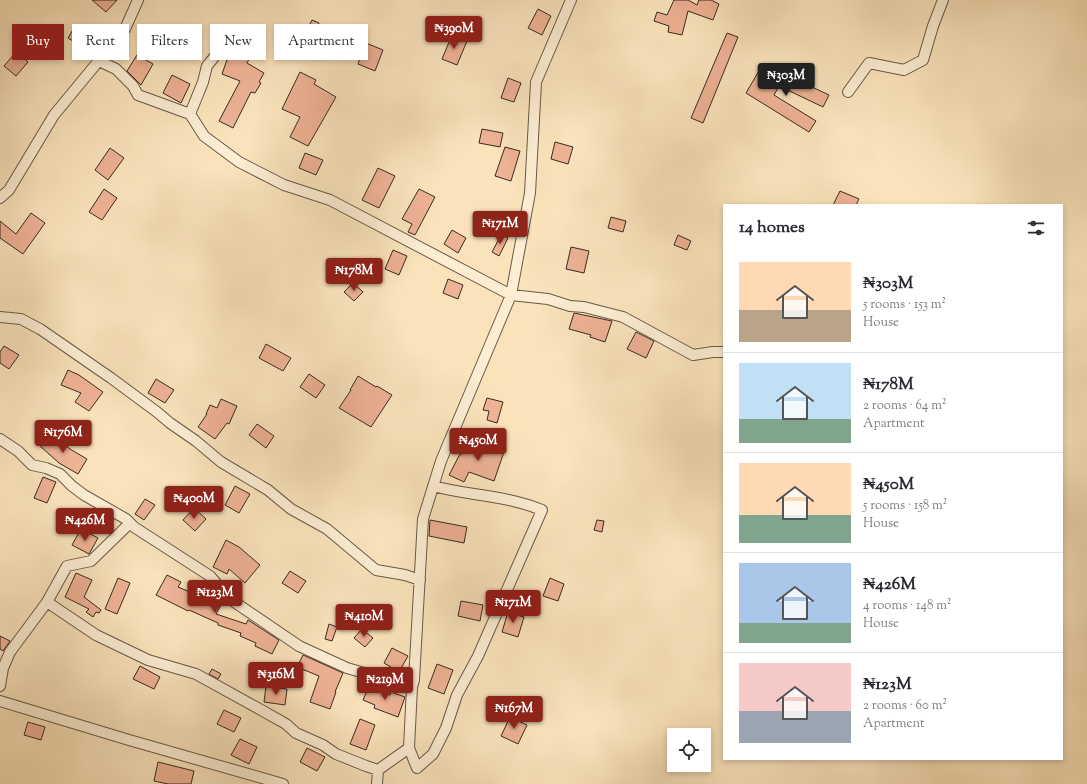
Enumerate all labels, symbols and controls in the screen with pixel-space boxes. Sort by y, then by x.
pin: ₦390M [426,16,482,50]
text: ₦390M [434,20,474,38]
chip: Buy [12,24,64,60]
chip: Rent [72,24,129,60]
chip: Filters [137,24,202,60]
chip: New [210,24,266,60]
chip: Apartment [274,24,368,60]
pin: ₦303M [758,63,814,97]
text: ₦303M [767,67,805,85]
pin: ₦171M [472,211,528,245]
text: ₦171M [482,215,518,233]
text: 14 homes [739,216,805,240]
icon: filters [1025,217,1047,239]
pin: ₦178M [326,258,382,292]
text: ₦178M [335,262,373,280]
text: ₦303M [863,272,913,296]
icon: home [771,278,819,326]
text: 5 rooms · 153 m² [863,296,946,314]
text: House [863,314,899,332]
text: ₦178M [863,373,914,397]
icon: home [771,379,819,427]
text: 2 rooms · 64 m² [863,397,946,415]
text: Apartment [863,415,924,433]
pin: ₦176M [35,420,91,454]
text: ₦176M [44,424,82,442]
pin: ₦450M [450,428,506,462]
text: ₦450M [458,432,498,450]
text: ₦450M [863,473,914,497]
icon: home [771,479,819,527]
pin: ₦400M [166,486,222,520]
text: ₦400M [173,490,215,508]
text: 5 rooms · 158 m² [863,497,947,515]
pin: ₦426M [57,508,113,542]
text: ₦426M [65,512,105,530]
text: House [863,515,899,533]
text: ₦426M [863,573,916,597]
icon: home [771,579,819,627]
pin: ₦123M [187,580,243,614]
text: ₦123M [196,584,234,602]
pin: ₦171M [485,590,541,624]
text: ₦171M [495,594,531,612]
text: 4 rooms · 148 m² [863,597,951,615]
pin: ₦410M [336,604,392,638]
text: ₦410M [345,608,383,626]
text: House [863,615,899,633]
pin: ₦316M [248,662,304,696]
text: ₦316M [257,666,295,684]
pin: ₦219M [357,667,413,701]
text: ₦219M [366,671,404,689]
text: ₦123M [863,673,912,697]
icon: home [771,679,819,727]
pin: ₦167M [486,696,542,730]
text: 2 rooms · 60 m² [863,697,947,715]
text: ₦167M [495,700,533,718]
text: Apartment [863,715,924,733]
map controls [667,728,711,772]
button: locate [667,728,711,772]

